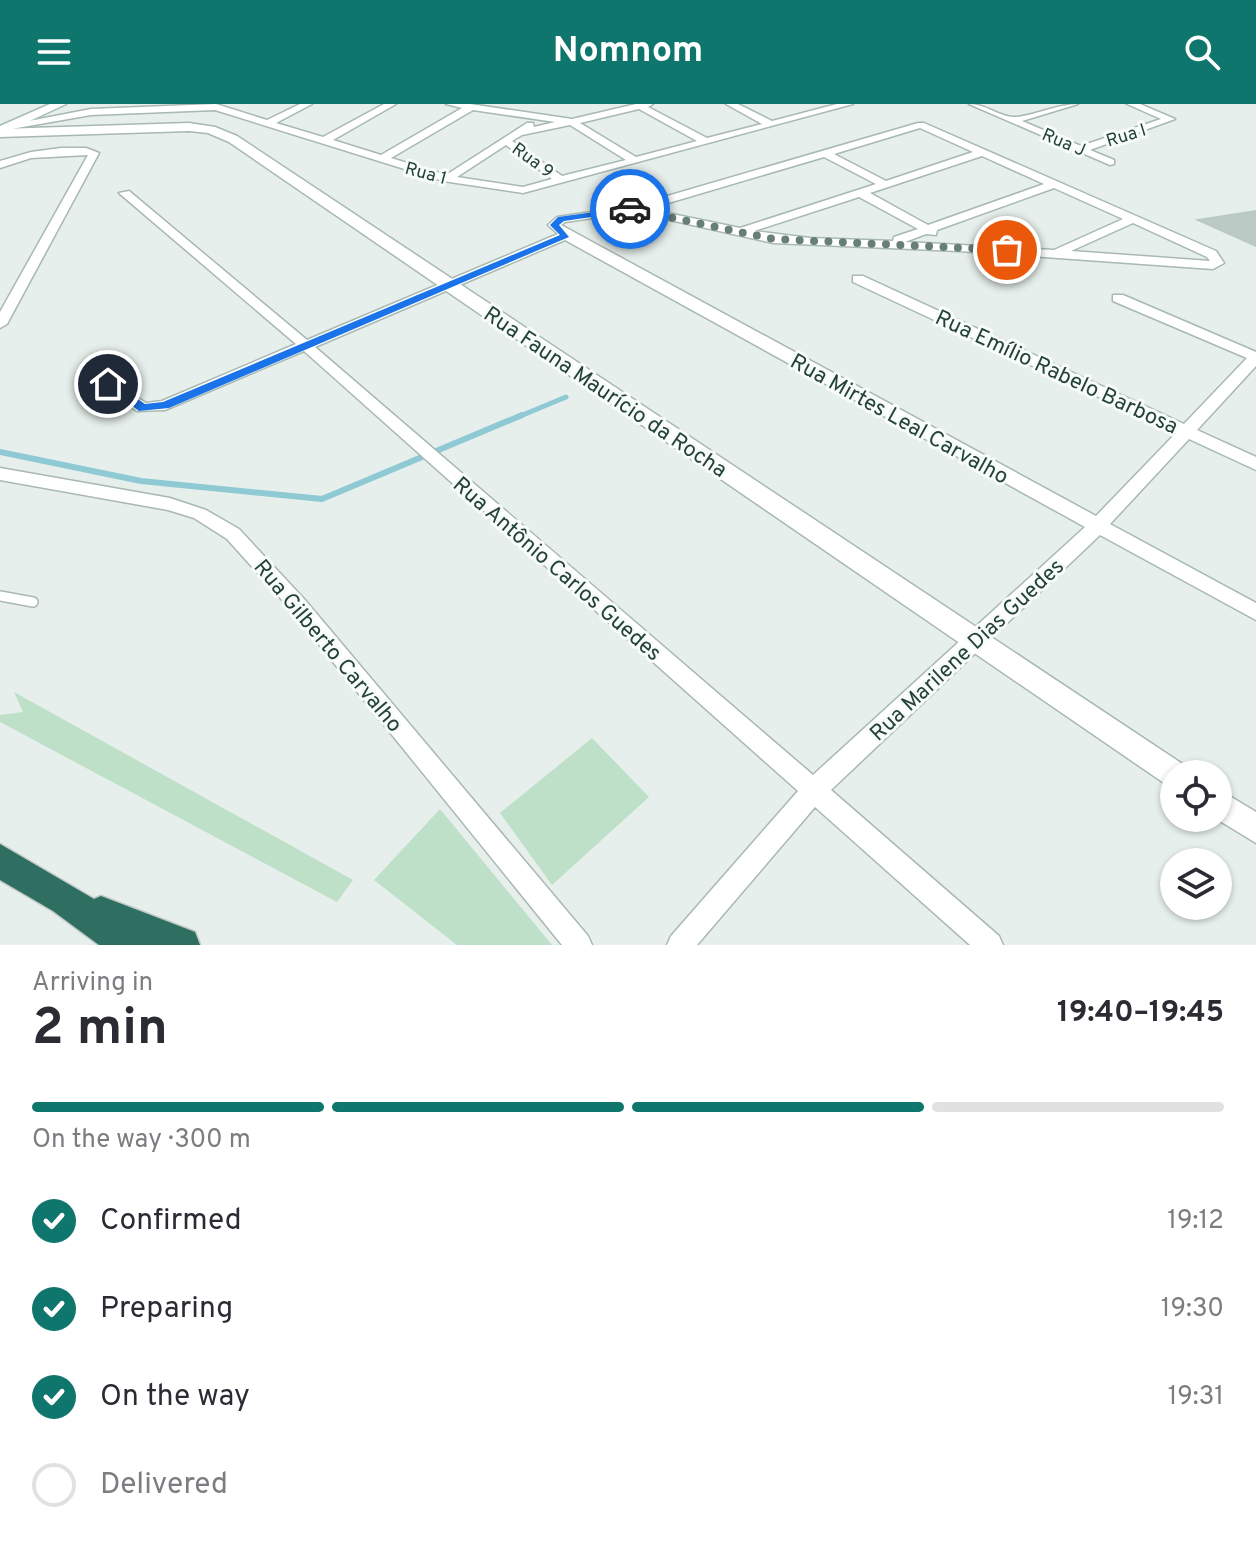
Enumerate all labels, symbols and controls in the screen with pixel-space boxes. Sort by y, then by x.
text: Nomnom [553,29,703,75]
icon: menu [32,30,76,74]
icon: search [1180,30,1224,74]
street label: Rua I [1104,119,1149,153]
street label: Rua J [1038,124,1089,163]
street label: Rua 9 [507,138,558,184]
street label: Rua 1 [402,158,449,191]
courier [590,169,670,249]
icon: car [608,187,652,231]
pin [973,216,1041,284]
icon: bag [985,228,1029,272]
street label: Rua Fauna Maurício da Rocha [478,301,731,485]
street label: Rua Emílio Rabelo Barbosa [930,305,1182,441]
street label: Rua Mirtes Leal Carvalho [785,349,1013,492]
pin [74,350,142,418]
icon: home [86,362,130,406]
street label: Rua Antônio Carlos Guedes [447,472,666,668]
street label: Rua Marilene Dias Guedes [865,554,1070,748]
street label: Rua Gilberto Carvalho [247,555,407,739]
map controls [1160,760,1232,920]
button: locate [1160,760,1232,832]
button: layers [1160,848,1232,920]
text: Arriving in [32,967,153,1000]
text: 19:40–19:45 [1057,995,1224,1032]
text: 2 min [32,997,168,1063]
text: On the way · 300 m [32,1124,251,1157]
icon: check [32,1199,76,1243]
text: Confirmed [100,1203,242,1240]
text: 19:12 [1167,1205,1224,1238]
icon: check [32,1287,76,1331]
text: Preparing [100,1291,233,1328]
text: 19:30 [1161,1293,1224,1326]
icon: check [32,1375,76,1419]
text: On the way [100,1379,250,1416]
text: 19:31 [1168,1381,1224,1414]
text: Delivered [100,1467,228,1504]

